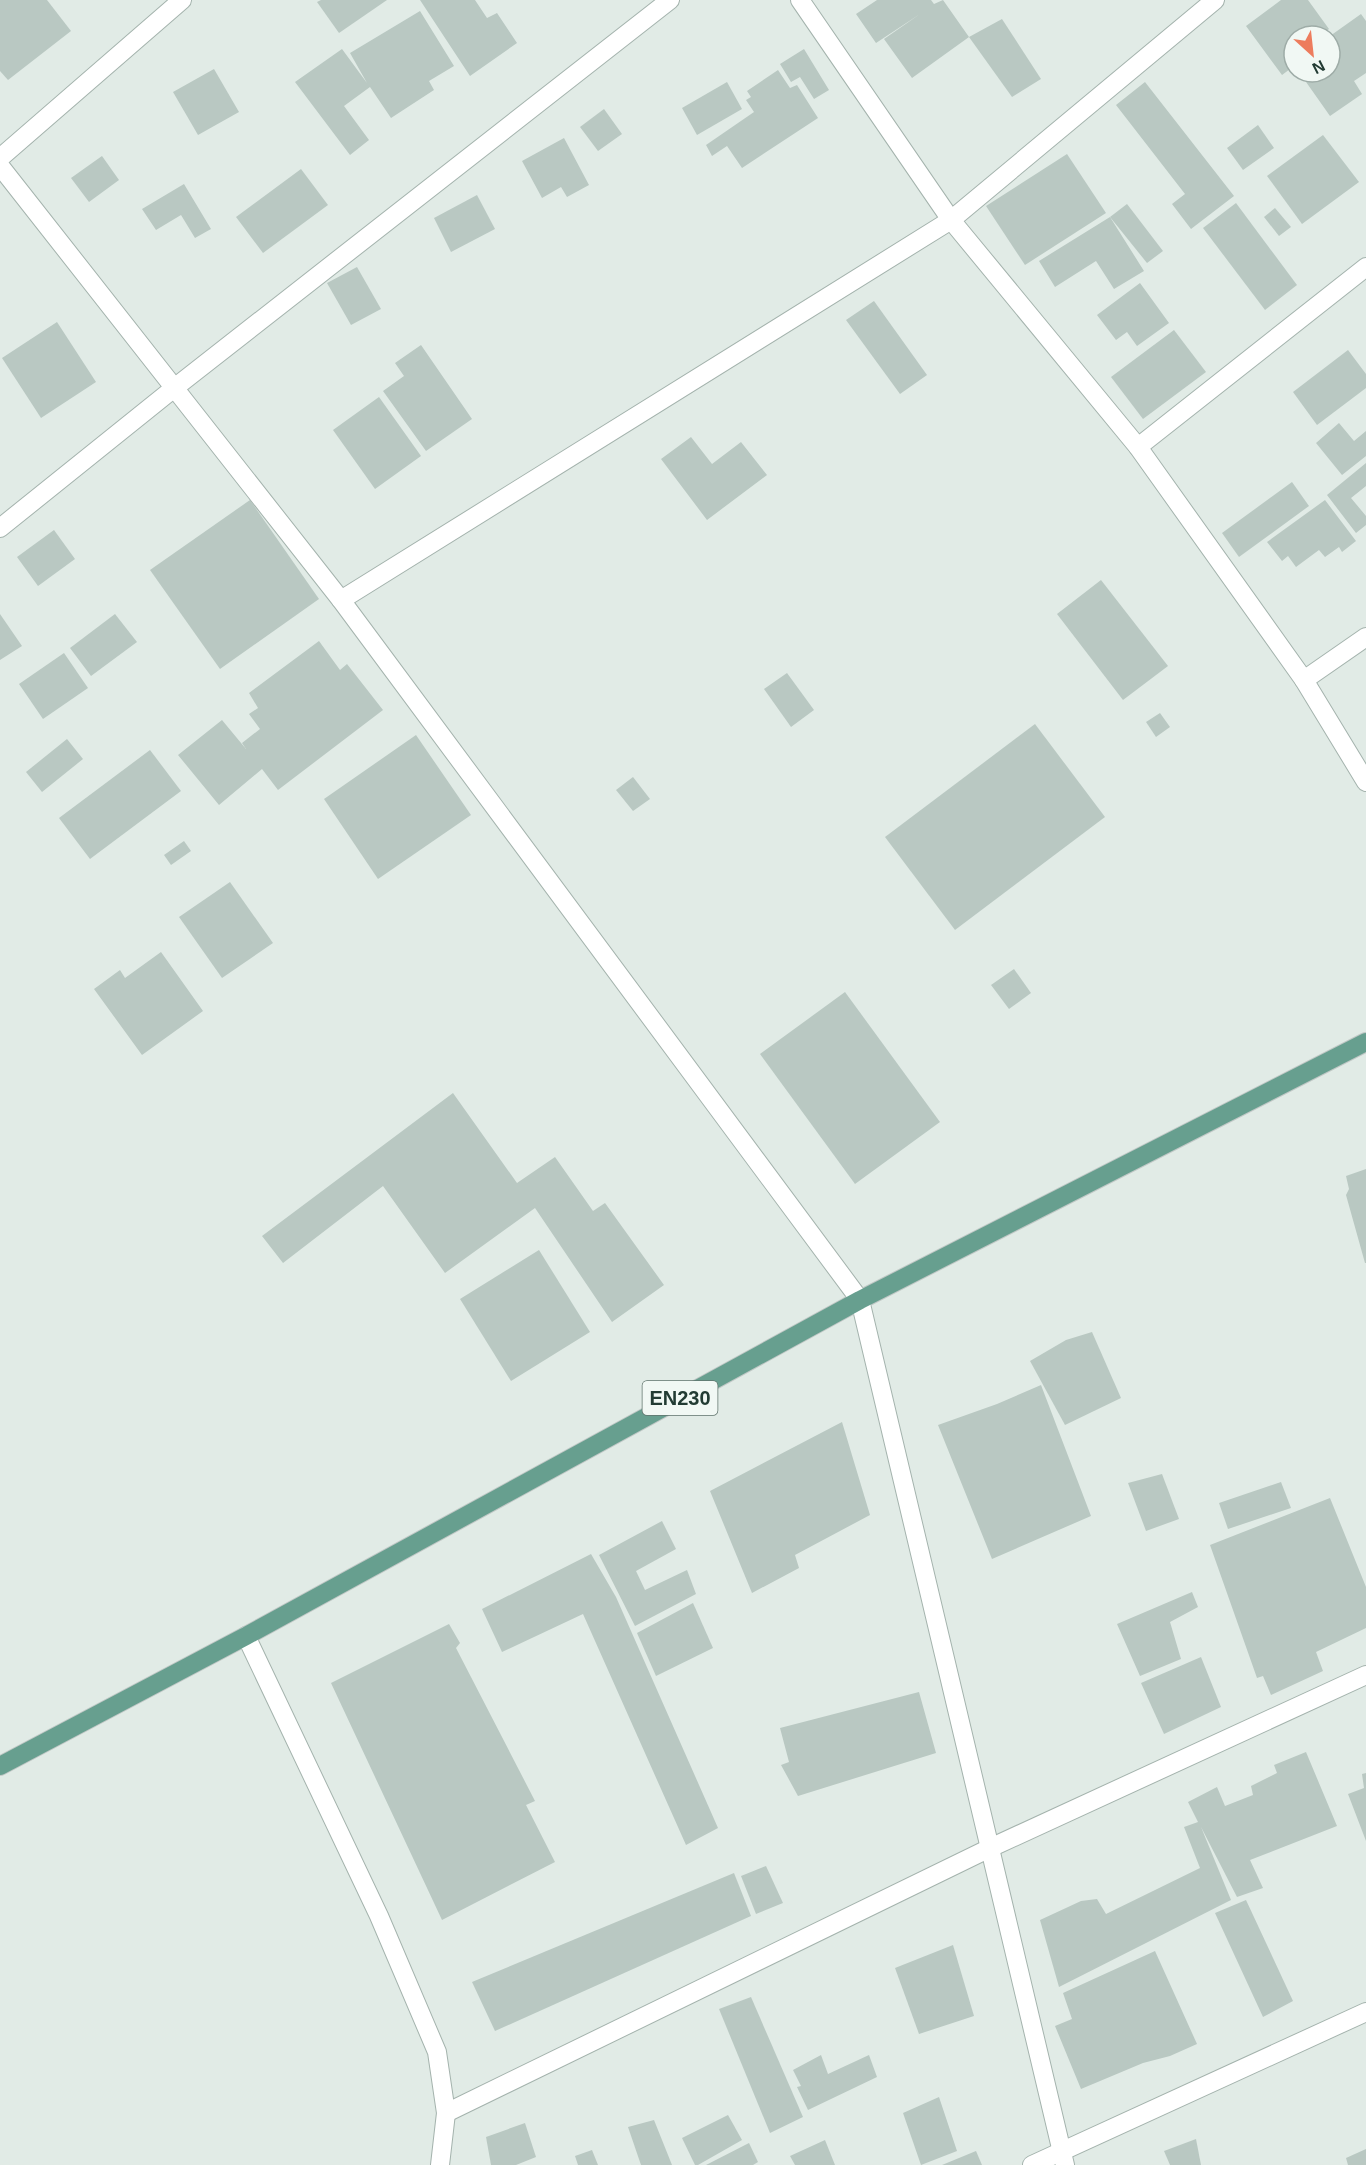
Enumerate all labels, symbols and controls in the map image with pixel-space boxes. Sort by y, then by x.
north arrow [1282,24,1342,84]
text: N [1310,57,1328,77]
road number: EN230 [642,1381,718,1415]

